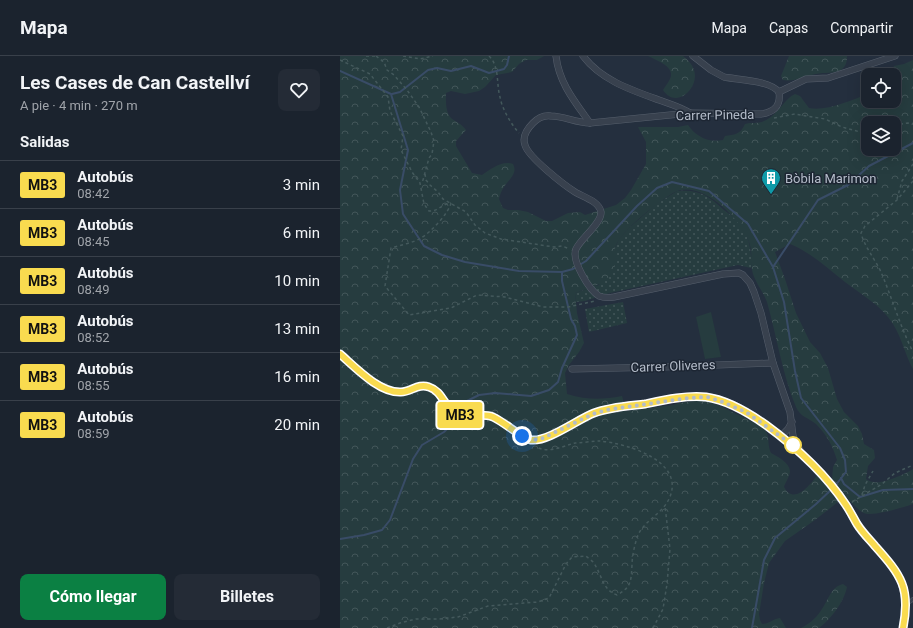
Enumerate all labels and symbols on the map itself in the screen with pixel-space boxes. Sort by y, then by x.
street label: Carrer Pineda [676,107,754,123]
building icon: Bòbila Marimon [760,167,782,195]
place label: Bòbila Marimon [785,171,876,186]
street label: Carrer Oliveres [630,357,716,375]
line badge: MB3 [437,402,483,428]
your location [512,426,532,446]
unlabelled marker [784,436,802,454]

